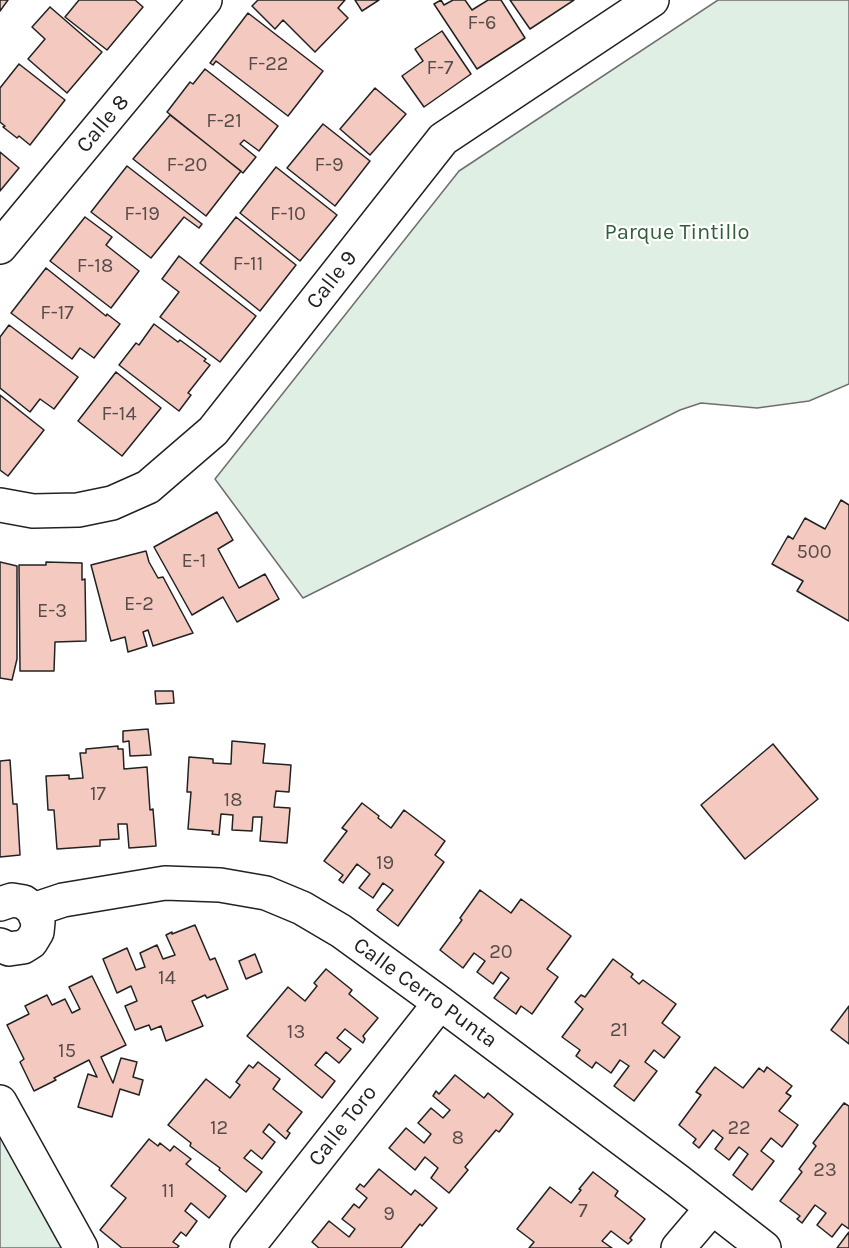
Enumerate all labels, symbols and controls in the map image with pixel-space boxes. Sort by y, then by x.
house number: F-6 [468,11,496,35]
house number: F-22 [248,52,288,76]
house number: F-7 [427,56,453,80]
street label: Calle 8 [71,89,135,159]
house number: F-21 [206,109,242,133]
house number: F-20 [167,153,207,177]
house number: F-9 [314,153,344,177]
house number: F-19 [124,202,160,226]
house number: F-10 [270,202,306,226]
park label: Parque Tintillo [605,220,749,246]
street label: Calle 9 [301,245,363,315]
house number: F-11 [233,252,263,276]
house number: F-18 [77,254,113,278]
house number: F-17 [40,301,74,325]
house number: F-14 [101,402,137,426]
house number: 500 [796,540,832,564]
house number: E-1 [182,549,206,573]
house number: E-2 [124,592,154,616]
house number: E-3 [37,599,67,623]
house number: 17 [90,782,106,806]
house number: 18 [224,788,242,812]
house number: 19 [376,851,394,875]
street label: Calle Cerro Punta [348,932,502,1054]
house number: 20 [489,940,513,964]
house number: 14 [158,966,176,990]
house number: 21 [610,1018,628,1042]
house number: 13 [287,1020,305,1044]
house number: 15 [58,1039,76,1063]
street label: Calle Toro [303,1080,383,1172]
house number: 12 [210,1116,228,1140]
house number: 22 [727,1116,751,1140]
house number: 8 [452,1126,464,1150]
house number: 23 [813,1158,837,1182]
house number: 11 [161,1179,175,1203]
house number: 7 [578,1199,588,1223]
house number: 9 [383,1202,395,1226]

